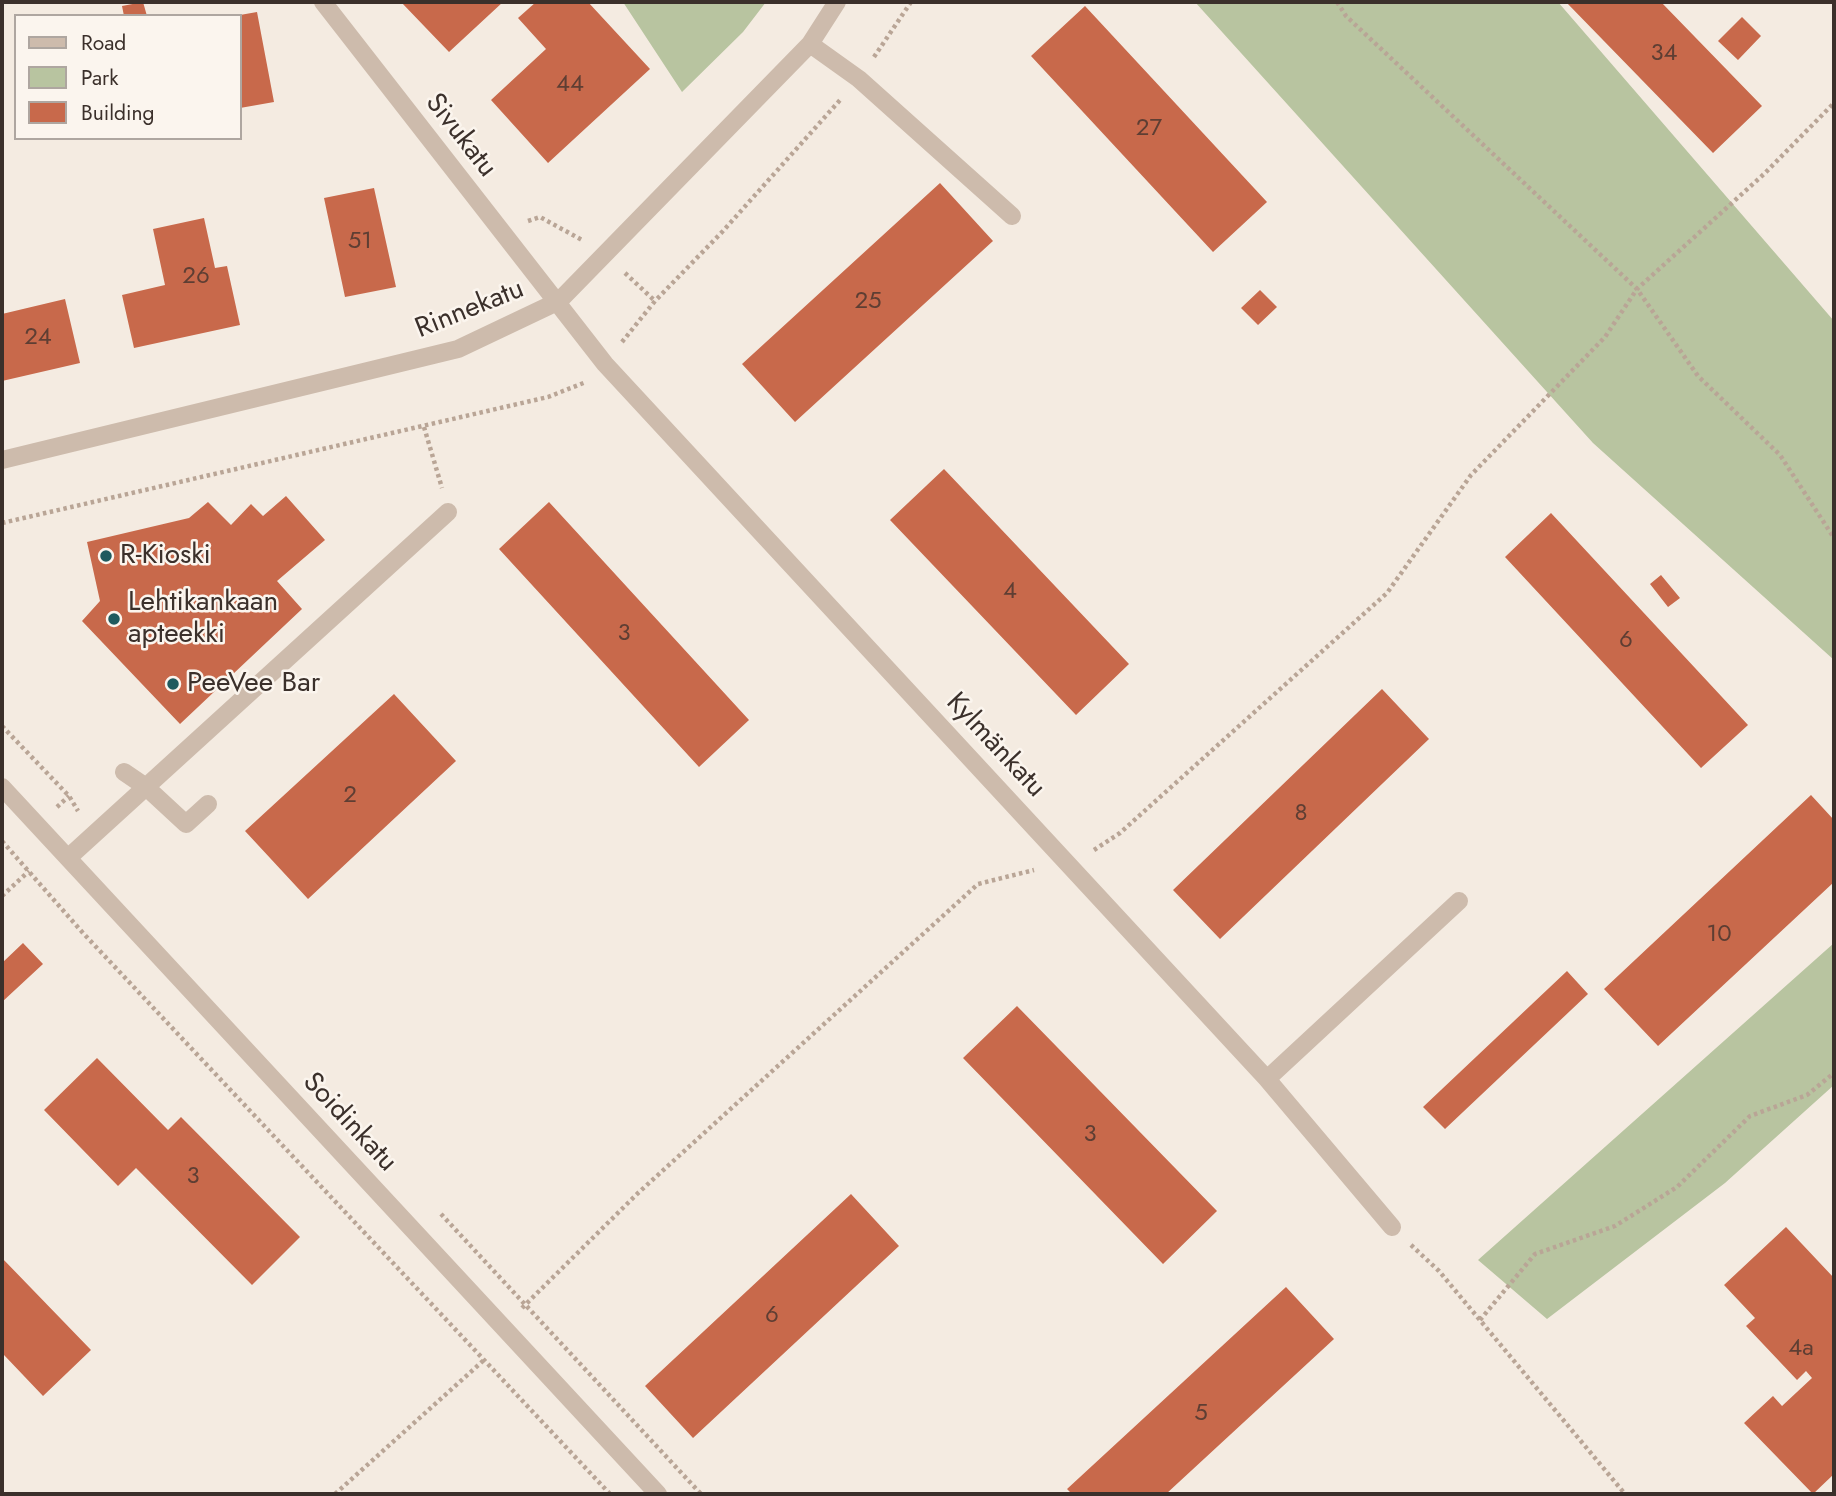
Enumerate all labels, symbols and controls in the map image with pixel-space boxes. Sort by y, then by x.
legend [14,14,242,140]
text: Road [81,28,126,58]
house number: 34 [1650,40,1678,68]
text: Park [81,63,118,93]
house number: 44 [556,71,584,99]
street label: Sivukatu [417,87,503,185]
text: Building [81,98,154,128]
house number: 27 [1136,115,1162,143]
house number: 51 [348,228,372,256]
house number: 26 [182,263,210,291]
street label: Rinnekatu [411,273,529,347]
house number: 25 [854,288,882,316]
house number: 24 [24,324,52,352]
place label: R-Kioski [120,539,211,573]
marker: R-Kioski [98,548,114,564]
house number: 4 [1003,578,1017,606]
place label: Lehtikankaan apteekki [128,586,278,652]
marker: Lehtikankaan apteekki [106,611,122,627]
house number: 3 [617,620,631,648]
house number: 6 [1619,627,1633,655]
place label: PeeVee Bar [187,667,320,701]
marker: PeeVee Bar [165,676,181,692]
street label: Kylmänkatu [938,687,1052,805]
house number: 2 [343,782,357,810]
house number: 8 [1294,800,1308,828]
house number: 10 [1706,921,1732,949]
street label: Soidinkatu [295,1067,403,1179]
house number: 3 [1083,1121,1097,1149]
house number: 3 [186,1163,200,1191]
house number: 6 [765,1302,779,1330]
house number: 4a [1788,1335,1814,1363]
house number: 5 [1194,1400,1208,1428]

